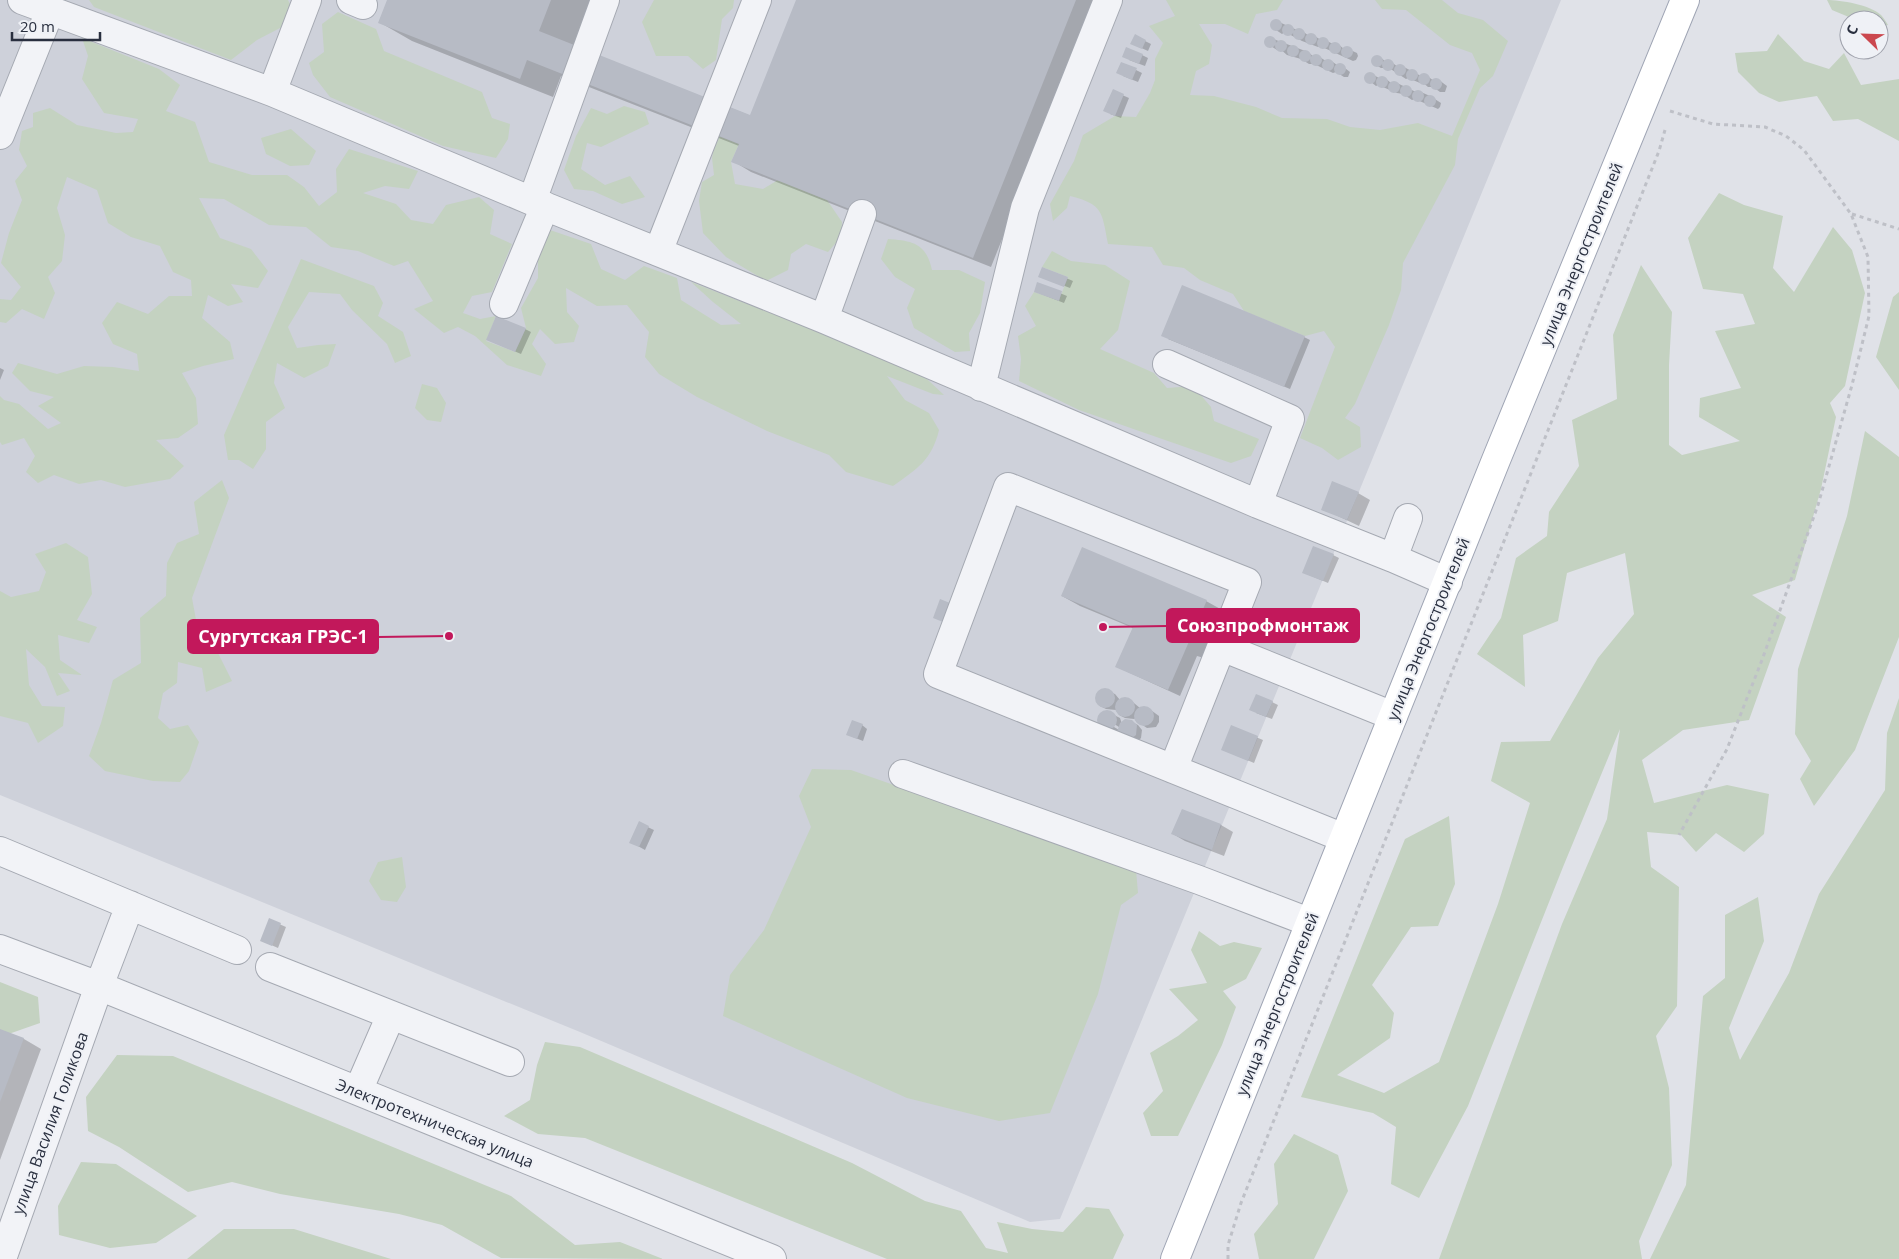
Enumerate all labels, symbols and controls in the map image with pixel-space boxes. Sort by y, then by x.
scale bar [12,10,100,42]
north arrow [1839,10,1889,60]
text: 20 m [20,16,55,36]
text: С [1841,22,1862,38]
street label: улица Энергостроителей [1534,159,1628,349]
street label: улица Энергостроителей [1381,534,1475,724]
callout: Союзпрофмонтаж [1167,609,1359,642]
text: Союзпрофмонтаж [1177,613,1349,637]
callout: Сургутская ГРЭС-1 [188,620,378,653]
text: Сургутская ГРЭС-1 [198,624,368,648]
street label: улица Энергостроителей [1230,909,1324,1099]
street label: улица Василия Голикова [7,1029,93,1217]
street label: Электротехническая улица [333,1073,537,1173]

